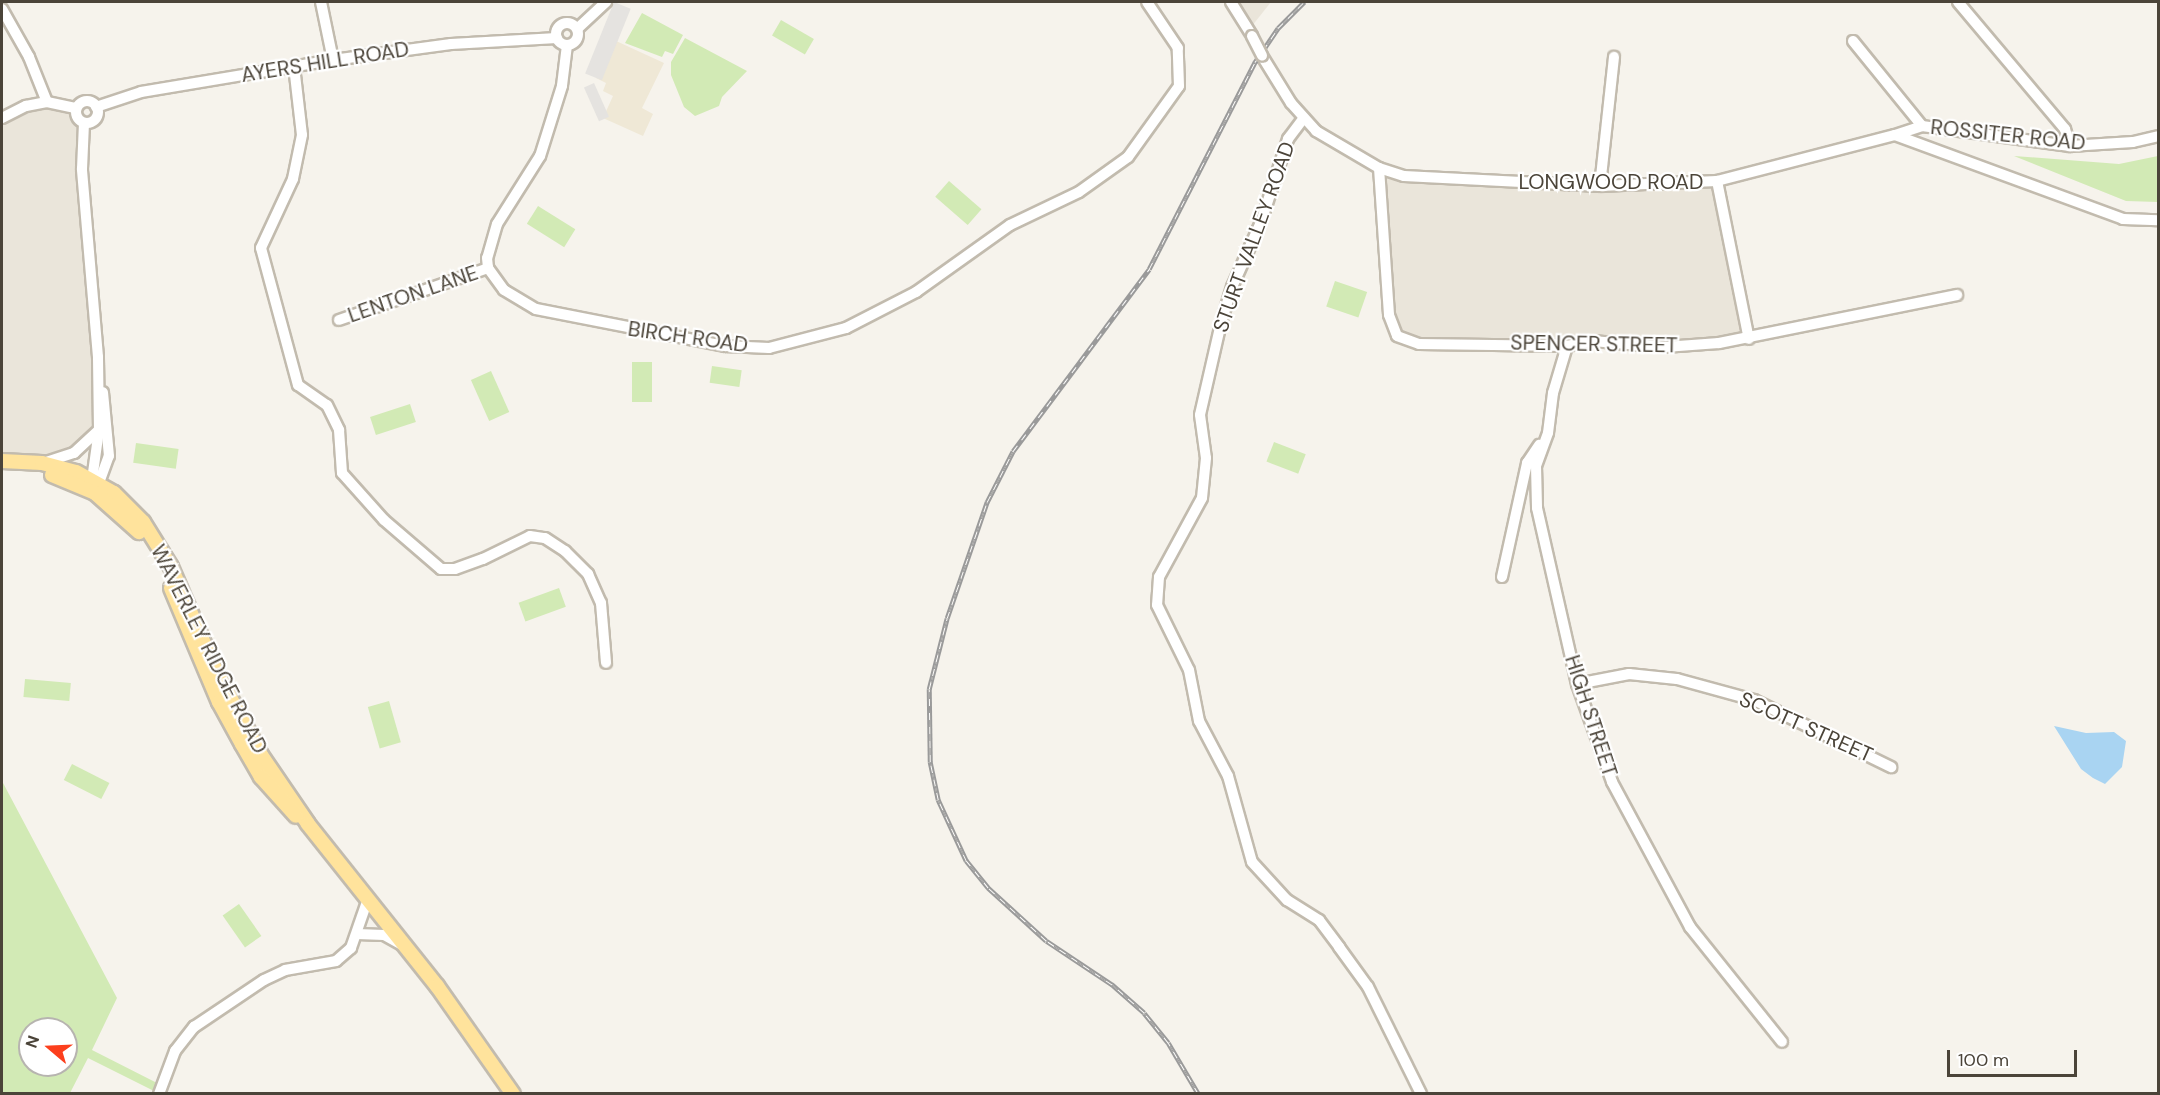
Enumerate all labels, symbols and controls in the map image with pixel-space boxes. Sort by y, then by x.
street label: AYERS HILL ROAD [239,36,411,88]
street label: ROSSITER ROAD [1929,114,2087,156]
street label: STURT VALLEY ROAD [1208,138,1300,336]
street label: LONGWOOD ROAD [1519,169,1703,195]
street label: LENTON LANE [345,260,481,328]
street label: BIRCH ROAD [626,316,750,358]
street label: SPENCER STREET [1510,330,1678,358]
street label: WAVERLEY RIDGE ROAD [145,540,273,758]
street label: HIGH STREET [1559,652,1623,780]
street label: SCOTT STREET [1735,686,1877,768]
north arrow [18,1017,78,1077]
text: N [21,1033,44,1051]
scale bar [1950,1038,2080,1076]
text: 100 m [1958,1048,2009,1072]

